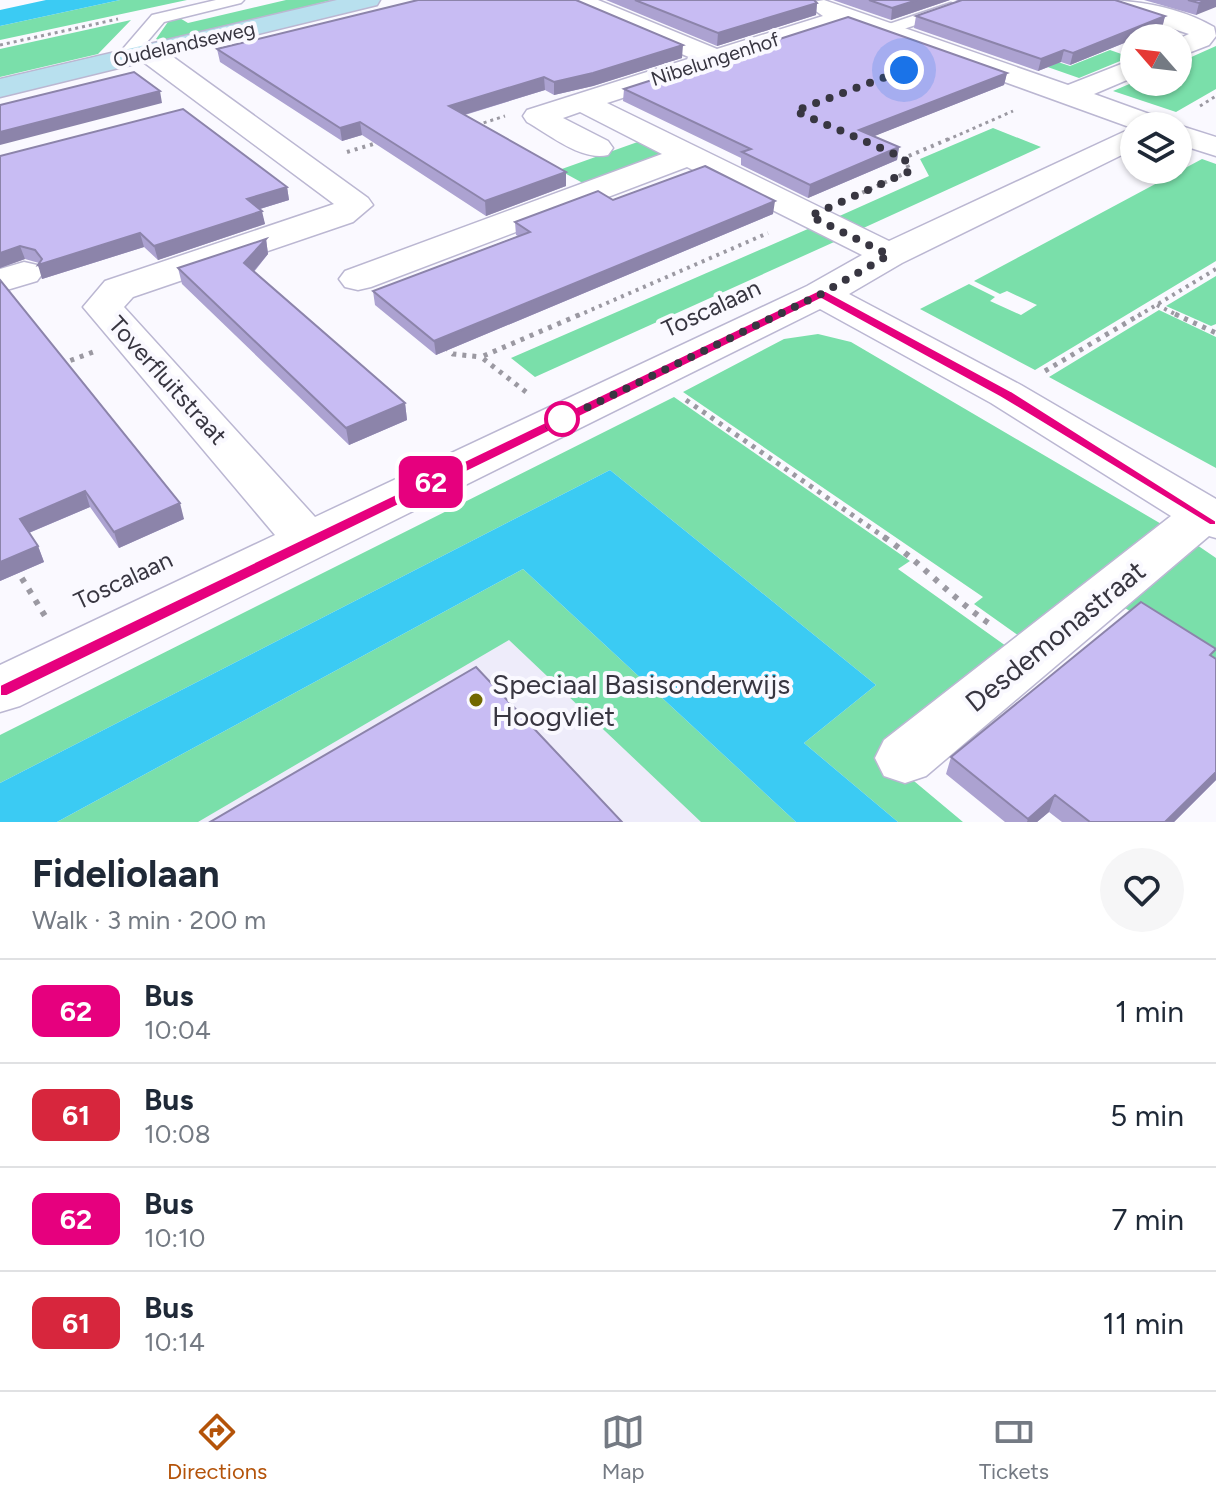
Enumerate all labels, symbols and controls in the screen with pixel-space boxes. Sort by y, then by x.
street label: Oudelandseweg [111,16,257,72]
north arrow [1120,24,1192,96]
map controls [1120,24,1192,184]
street label: Nibelungenhof [648,27,783,91]
your location [884,50,924,90]
button: layers [1120,112,1192,184]
street label: Toscalaan [657,273,765,343]
street label: Toverfluitstraat [103,310,233,450]
unlabelled marker [545,402,579,436]
line badge: 62 [395,456,467,508]
text: 62 [415,465,447,499]
street label: Toscalaan [69,545,177,615]
street label: Desdemonastraat [958,553,1152,719]
place label: Speciaal Basisonderwijs Hoogvliet [492,667,790,733]
marker: Speciaal Basisonderwijs Hoogvliet [467,691,485,709]
button: heart [1100,848,1184,932]
text: Fideliolaan [32,851,220,897]
text: Walk · 3 min · 200 m [32,904,266,936]
text: Bus [144,977,193,1014]
text: 1 min [1115,993,1184,1030]
text: 62 [60,994,92,1028]
text: 10:04 [144,1014,211,1046]
text: Bus [144,1081,193,1118]
text: 5 min [1110,1097,1184,1134]
text: 61 [62,1098,90,1132]
text: 10:08 [144,1118,211,1150]
text: Bus [144,1185,193,1222]
text: 7 min [1111,1201,1184,1238]
text: 62 [60,1202,92,1236]
text: 10:10 [144,1222,205,1254]
text: Bus [144,1289,193,1326]
text: 11 min [1103,1305,1184,1342]
text: 61 [62,1306,90,1340]
text: 10:14 [144,1326,205,1358]
tab: Directions [167,1410,267,1485]
tab: Map [601,1410,645,1485]
tab: Tickets [979,1410,1049,1485]

